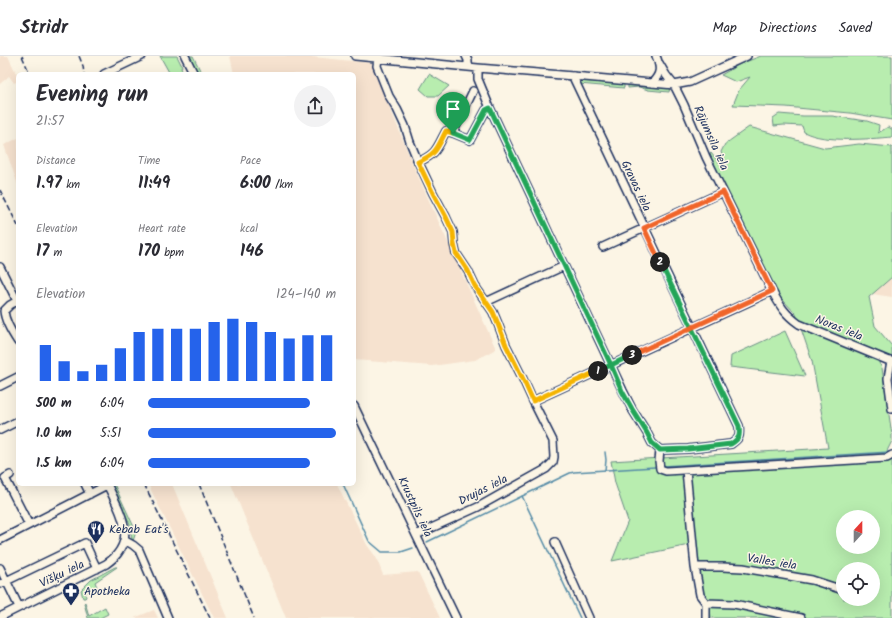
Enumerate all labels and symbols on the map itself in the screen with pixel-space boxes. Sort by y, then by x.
pin [436,92,470,133]
street label: Rājumsila iela [688,103,734,174]
street label: Gravas iela [616,157,656,215]
pin: 2 [650,252,670,272]
street label: Noras iela [812,310,866,346]
pin: 3 [622,345,642,365]
pin: 1 [588,361,608,381]
street label: Drujas iela [455,469,511,510]
street label: Krustpils iela [393,474,437,541]
north arrow [836,510,880,554]
restaurant icon: Kebab Eat's [86,519,106,544]
place label: Kebab Eat's [109,520,169,539]
street label: Valles iela [746,549,799,575]
street label: Višķu iela [36,555,88,593]
pharmacy icon: Apotheka [61,581,81,606]
place label: Apotheka [84,582,131,601]

